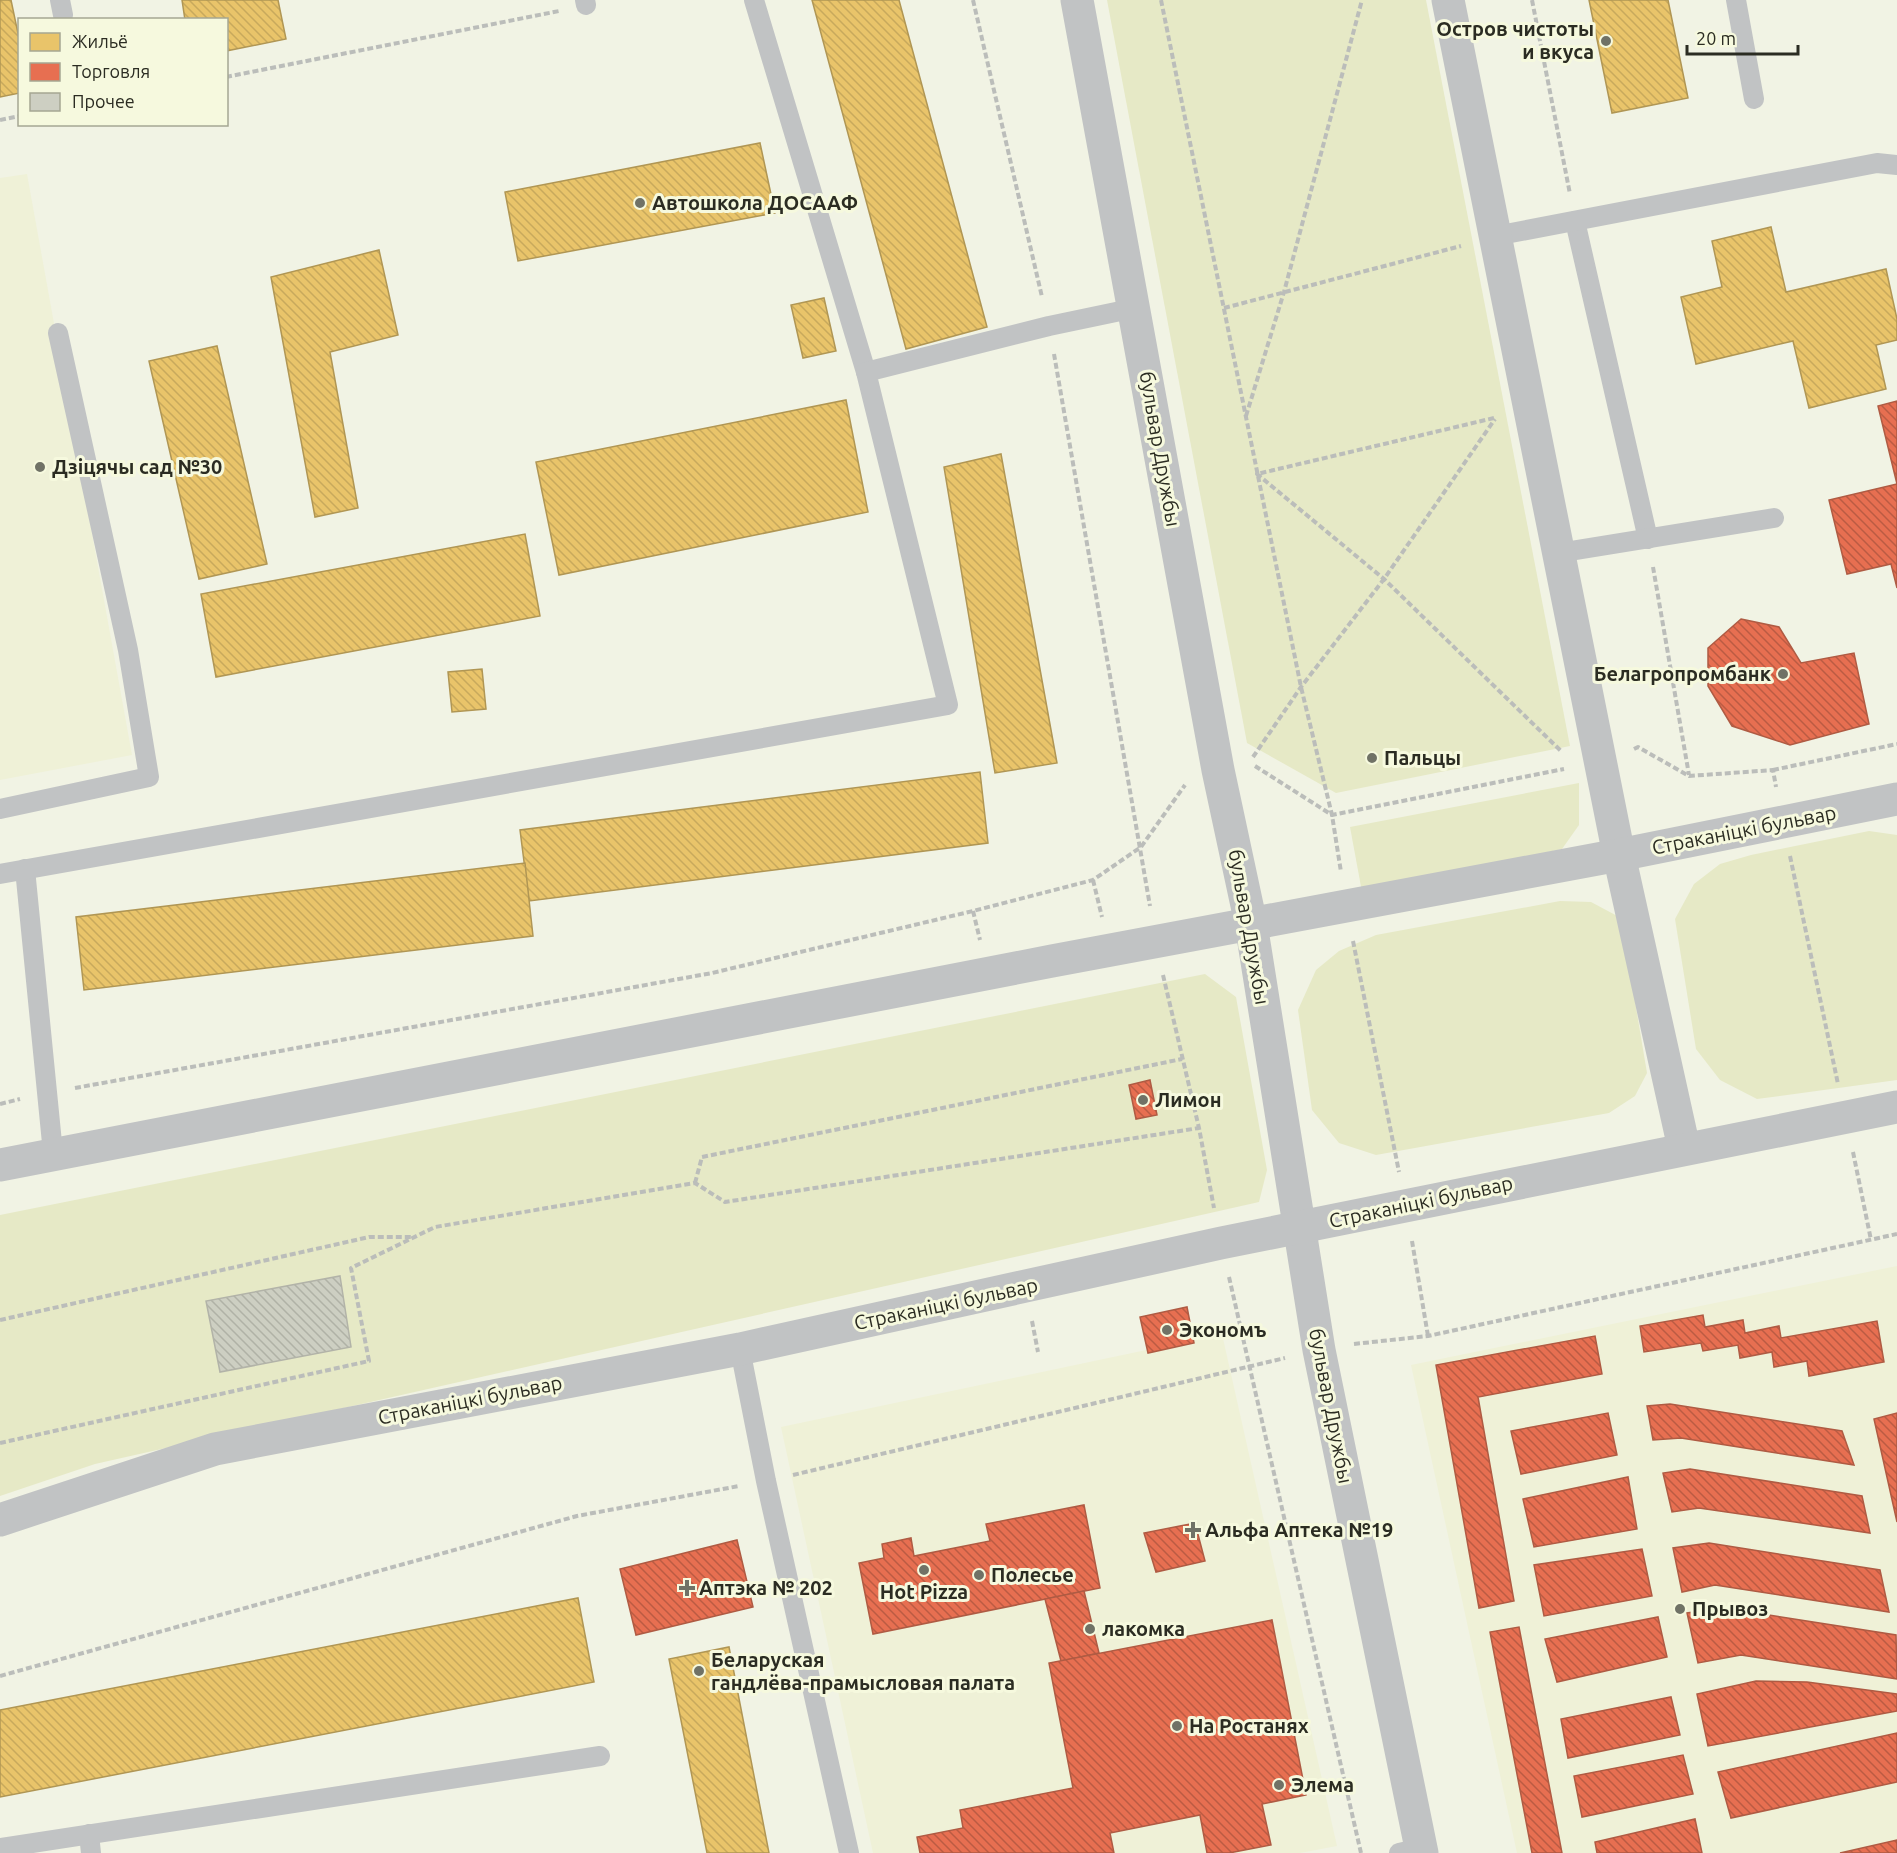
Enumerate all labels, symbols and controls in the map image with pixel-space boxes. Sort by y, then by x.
place label: Остров чистоты и вкуса [1436,17,1594,63]
legend [18,18,228,126]
scale bar [1687,18,1798,56]
text: 20 m [1696,28,1736,48]
text: Жильё [72,31,128,51]
marker: Остров чистоты и вкуса [1599,34,1613,48]
text: Торговля [72,61,150,81]
text: Прочее [72,91,135,111]
place label: Автошкола ДОСААФ [652,191,858,214]
marker: Автошкола ДОСААФ [633,196,647,210]
street label: бульвар Дружбы [1136,369,1185,528]
place label: Дзіцячы сад №30 [52,455,222,478]
marker: Дзіцячы сад №30 [33,460,47,474]
place label: Белагропромбанк [1594,662,1772,685]
marker: Белагропромбанк [1776,667,1790,681]
place label: Пальцы [1384,746,1461,769]
marker: Пальцы [1365,751,1379,765]
street label: Страканіцкі бульвар [1650,800,1838,859]
street label: бульвар Дружбы [1225,847,1274,1006]
place label: Лимон [1155,1088,1221,1111]
marker: Лимон [1136,1093,1150,1107]
street label: Страканіцкі бульвар [1327,1171,1515,1232]
street label: Страканіцкі бульвар [852,1273,1040,1334]
place label: Экономъ [1179,1318,1266,1341]
marker: Экономъ [1160,1323,1174,1337]
street label: бульвар Дружбы [1305,1326,1358,1485]
street label: Страканіцкі бульвар [376,1370,564,1429]
place label: Альфа Аптека №19 [1205,1518,1393,1541]
marker: Альфа Аптека №19 [1186,1523,1200,1537]
marker: Hot Pizza [917,1563,931,1577]
place label: Полесье [991,1563,1074,1586]
marker: Полесье [972,1568,986,1582]
place label: Аптэка № 202 [699,1576,833,1599]
place label: Hot Pizza [880,1580,968,1603]
marker: Аптэка № 202 [680,1581,694,1595]
place label: Прывоз [1692,1597,1768,1620]
marker: Прывоз [1673,1602,1687,1616]
place label: лакомка [1102,1617,1185,1640]
marker: лакомка [1083,1622,1097,1636]
place label: Беларуская гандлёва-прамысловая палата [711,1648,1015,1694]
marker: Беларуская гандлёва-прамысловая палата [692,1664,706,1678]
place label: На Ростанях [1189,1714,1309,1737]
marker: На Ростанях [1170,1719,1184,1733]
place label: Элема [1291,1773,1354,1796]
marker: Элема [1272,1778,1286,1792]

